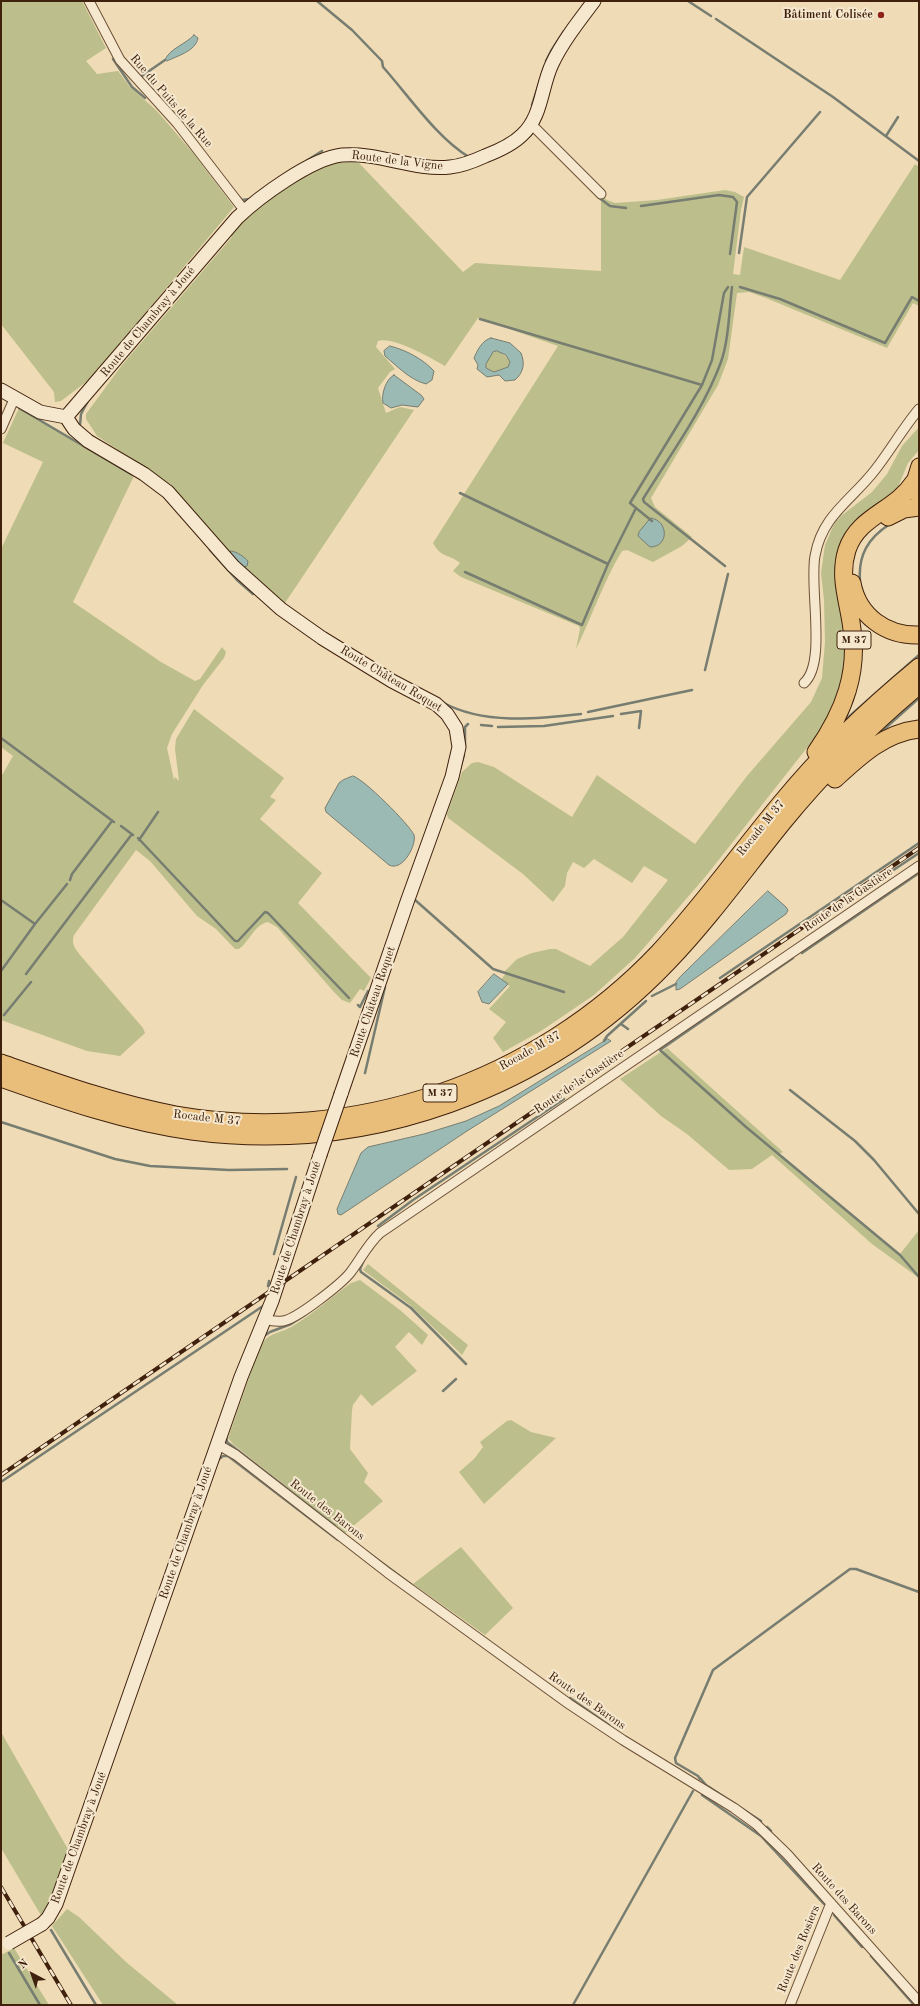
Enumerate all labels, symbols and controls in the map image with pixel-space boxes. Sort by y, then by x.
place label: Bâtiment Colisée [783,8,873,22]
marker: Bâtiment Colisée [876,10,886,20]
street label: Rue du Puits de la Rue [127,51,215,151]
street label: Route de la Vigne [350,148,444,174]
street label: Route de Chambray à Joué [98,264,198,380]
road number: M 37 [837,631,871,649]
street label: Route Château Roquet [337,643,445,715]
street label: Rocade M 37 [734,797,788,859]
street label: Route de la Gastière [800,865,896,935]
street label: Route Château Roquet [347,945,399,1059]
street label: Rocade M 37 [497,1028,563,1074]
street label: Route de la Gastière [531,1047,627,1117]
road number: M 37 [423,1084,457,1102]
street label: Rocade M 37 [172,1107,242,1129]
street label: Route de Chambray à Joué [268,1160,324,1296]
street label: Route de Chambray à Joué [157,1465,215,1601]
street label: Route des Barons [287,1476,367,1544]
street label: Route des Barons [546,1669,628,1733]
street label: Route de Chambray à Joué [48,1770,110,1906]
street label: Route des Barons [808,1860,880,1938]
street label: Route des Rosiers [775,1903,823,1995]
north arrow [12,1954,52,1994]
text: N [17,1958,31,1971]

